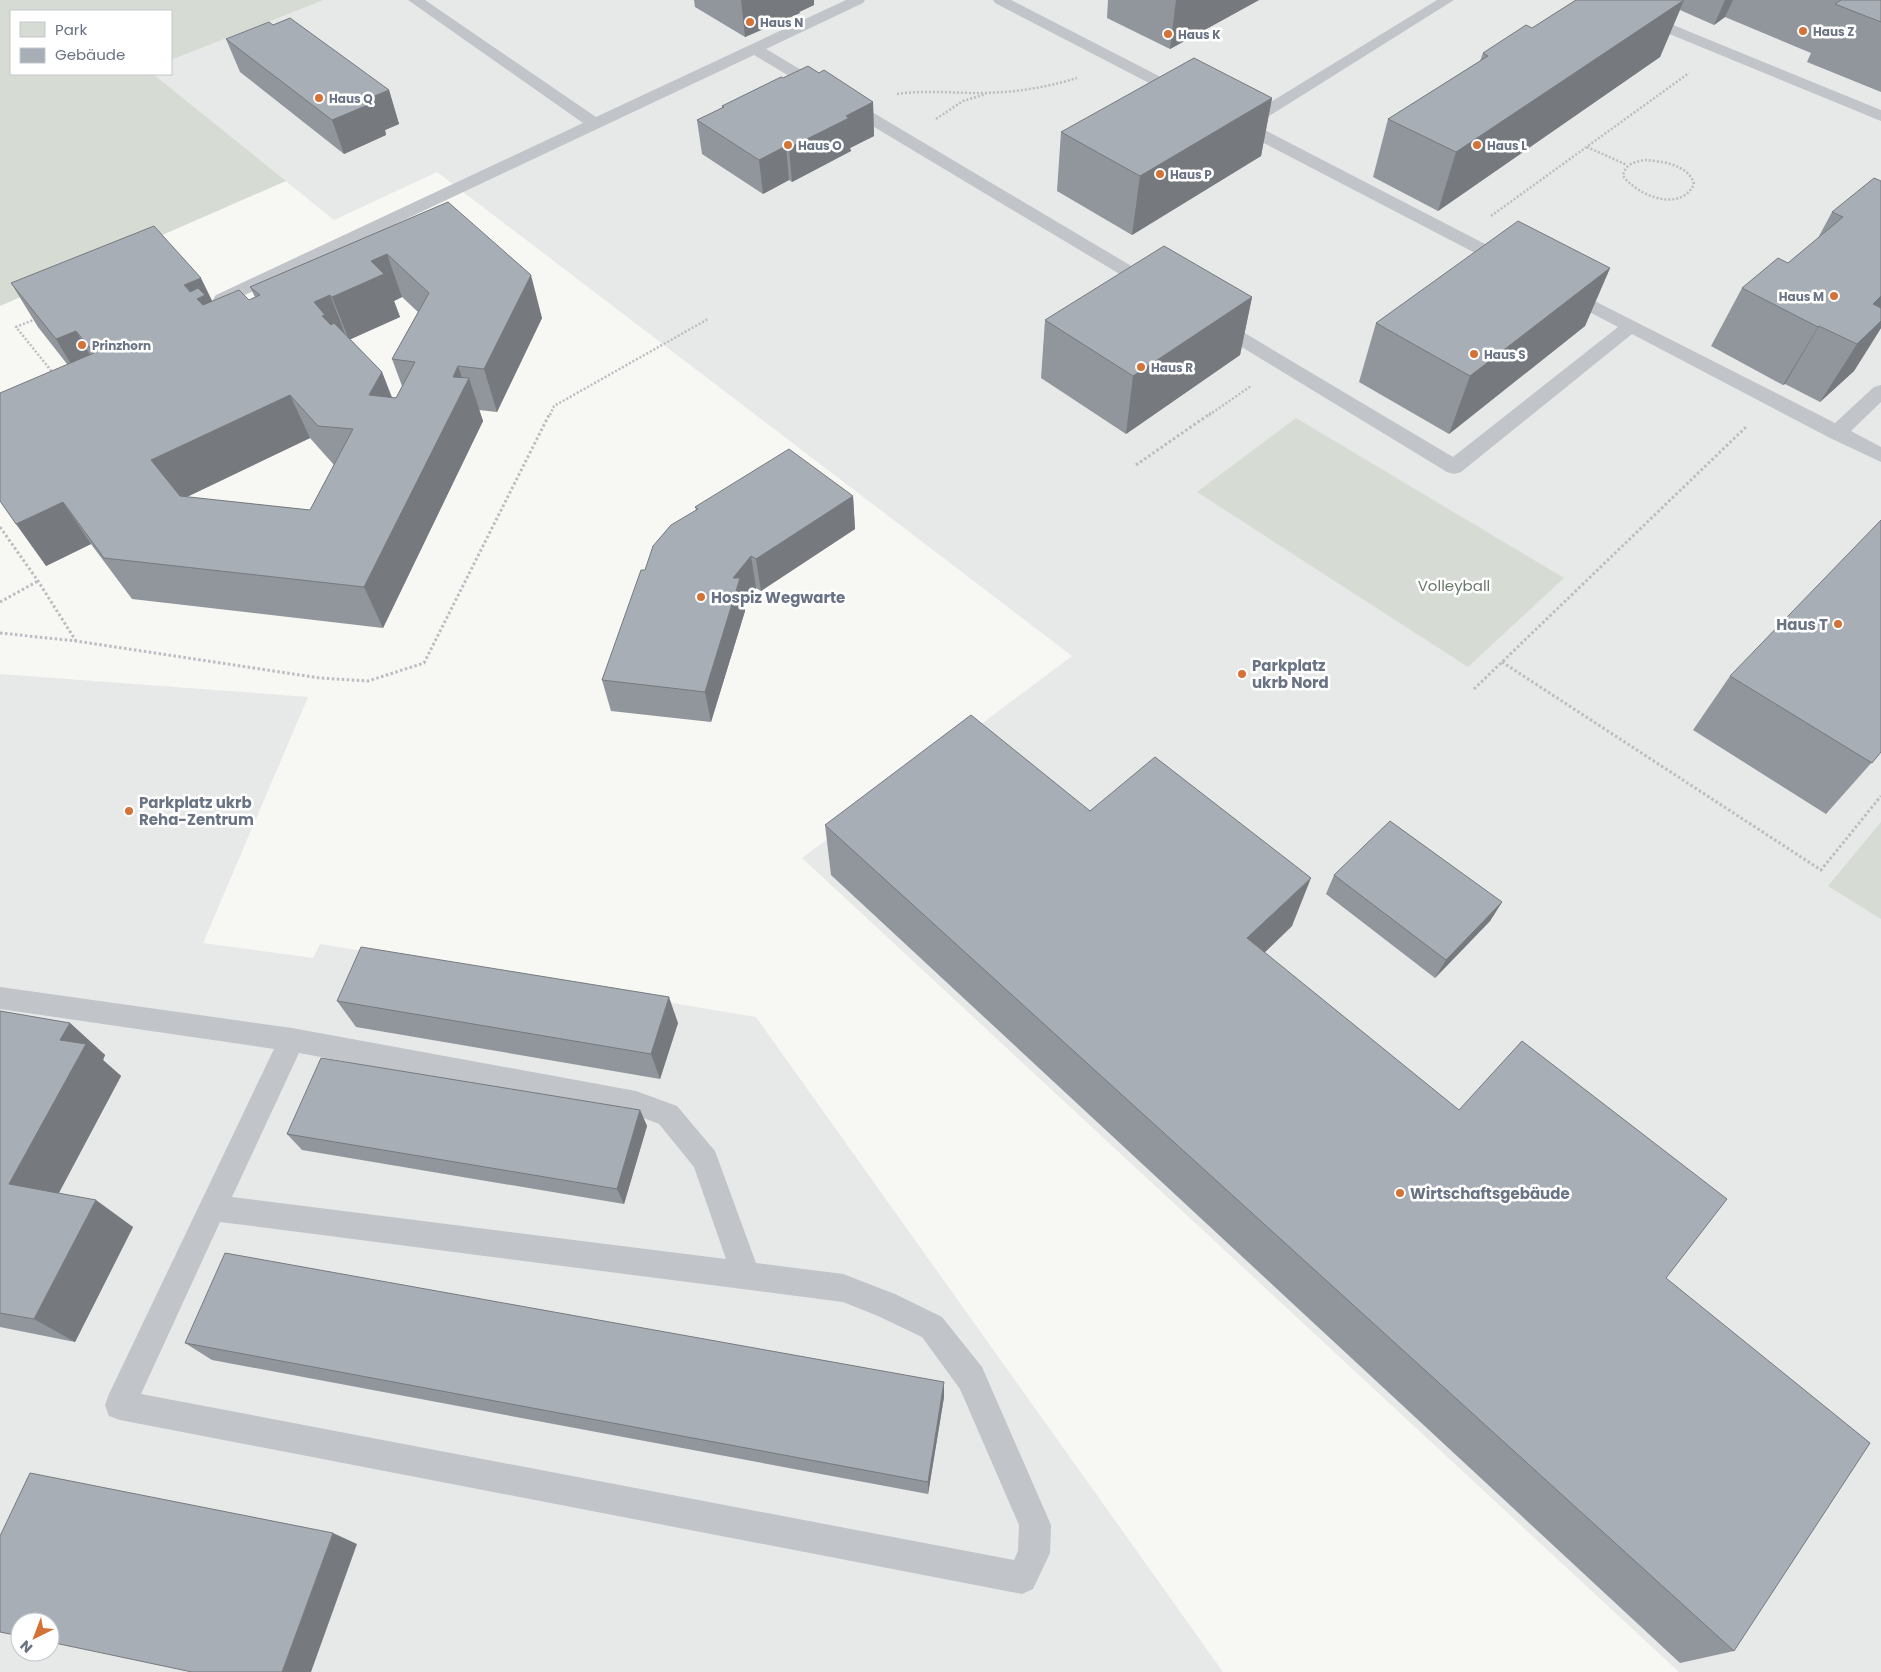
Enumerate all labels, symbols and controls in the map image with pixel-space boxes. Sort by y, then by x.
legend [10,10,172,75]
place label: Haus N [760,14,803,31]
marker: Haus N [744,16,756,28]
text: Park [55,19,87,40]
place label: Haus Z [1813,23,1854,40]
marker: Haus Z [1797,25,1809,37]
place label: Haus K [1178,26,1221,43]
marker: Haus K [1162,28,1174,40]
text: Gebäude [55,44,125,65]
place label: Haus Q [329,90,373,107]
marker: Haus Q [313,92,325,104]
place label: Haus O [798,137,842,154]
place label: Haus L [1487,137,1527,154]
marker: Haus O [782,139,794,151]
marker: Haus L [1471,139,1483,151]
place label: Haus P [1170,166,1212,183]
marker: Haus P [1154,168,1166,180]
place label: Haus M [1779,288,1824,305]
marker: Haus M [1828,290,1840,302]
place label: Prinzhorn [92,337,151,354]
marker: Prinzhorn [76,339,88,351]
place label: Haus S [1484,346,1526,363]
marker: Haus S [1468,348,1480,360]
place label: Haus R [1151,359,1193,376]
marker: Haus R [1135,361,1147,373]
park label: Volleyball [1418,575,1490,596]
place label: Hospiz Wegwarte [711,587,845,608]
marker: Hospiz Wegwarte [695,591,707,603]
place label: Haus T [1776,614,1828,635]
marker: Haus T [1832,618,1844,630]
place label: Parkplatz ukrb Nord [1252,655,1329,693]
marker: Parkplatz ukrb Nord [1236,668,1248,680]
place label: Parkplatz ukrb Reha-Zentrum [139,792,254,830]
marker: Parkplatz ukrb Reha-Zentrum [123,805,135,817]
place label: Wirtschaftsgebäude [1410,1183,1570,1204]
marker: Wirtschaftsgebäude [1394,1187,1406,1199]
north arrow [10,1612,60,1662]
text: N [16,1636,37,1658]

